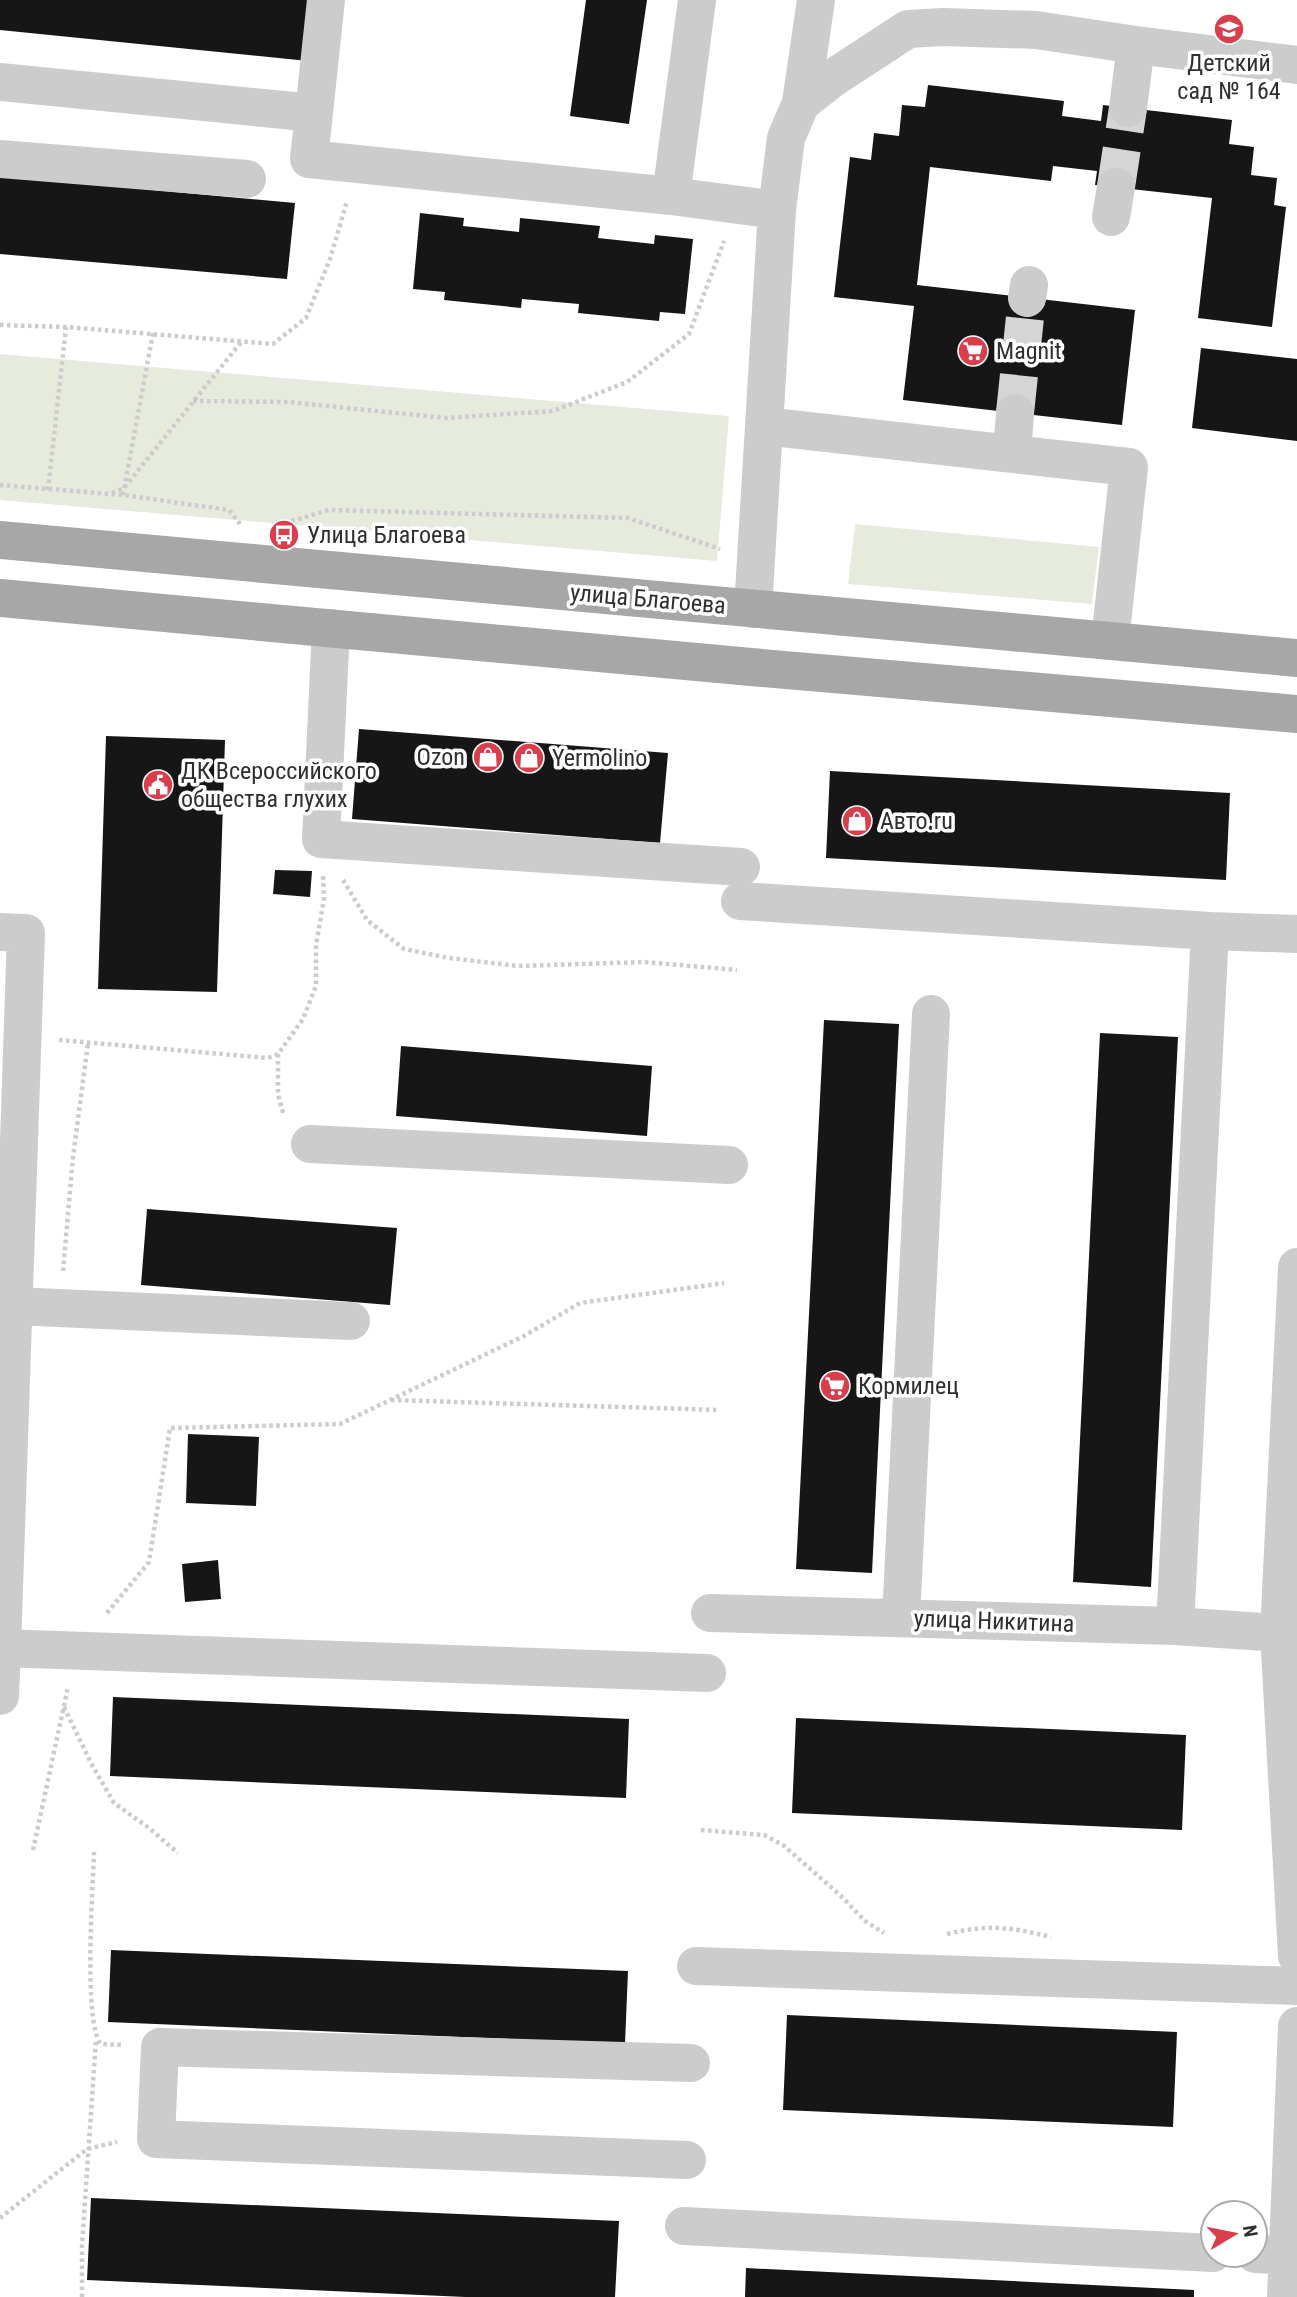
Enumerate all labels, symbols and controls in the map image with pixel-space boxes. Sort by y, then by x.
school or university icon: Детский сад № 164 [1212,12,1246,46]
place label: Детский сад № 164 [1177,49,1281,105]
supermarket icon: Magnit [956,334,990,368]
place label: Magnit [996,337,1062,365]
bus stop icon: Улица Благоева [267,518,301,552]
place label: Улица Благоева [307,521,466,549]
street label: улица Благоева [569,578,727,620]
shop icon: Ozon [471,740,505,774]
shop icon: Yermolino [512,741,546,775]
place label: Ozon [417,743,465,771]
place label: Yermolino [552,744,647,772]
place label: ДК Всероссийского общества глухих [181,757,377,813]
public building icon: ДК Всероссийского общества глухих [141,768,175,802]
shop icon: Авто.ru [840,804,874,838]
place label: Авто.ru [880,807,953,835]
supermarket icon: Кормилец [818,1369,852,1403]
place label: Кормилец [858,1372,959,1400]
street label: улица Никитина [913,1604,1075,1638]
north arrow [1199,2199,1269,2269]
text: N [1238,2223,1263,2239]

